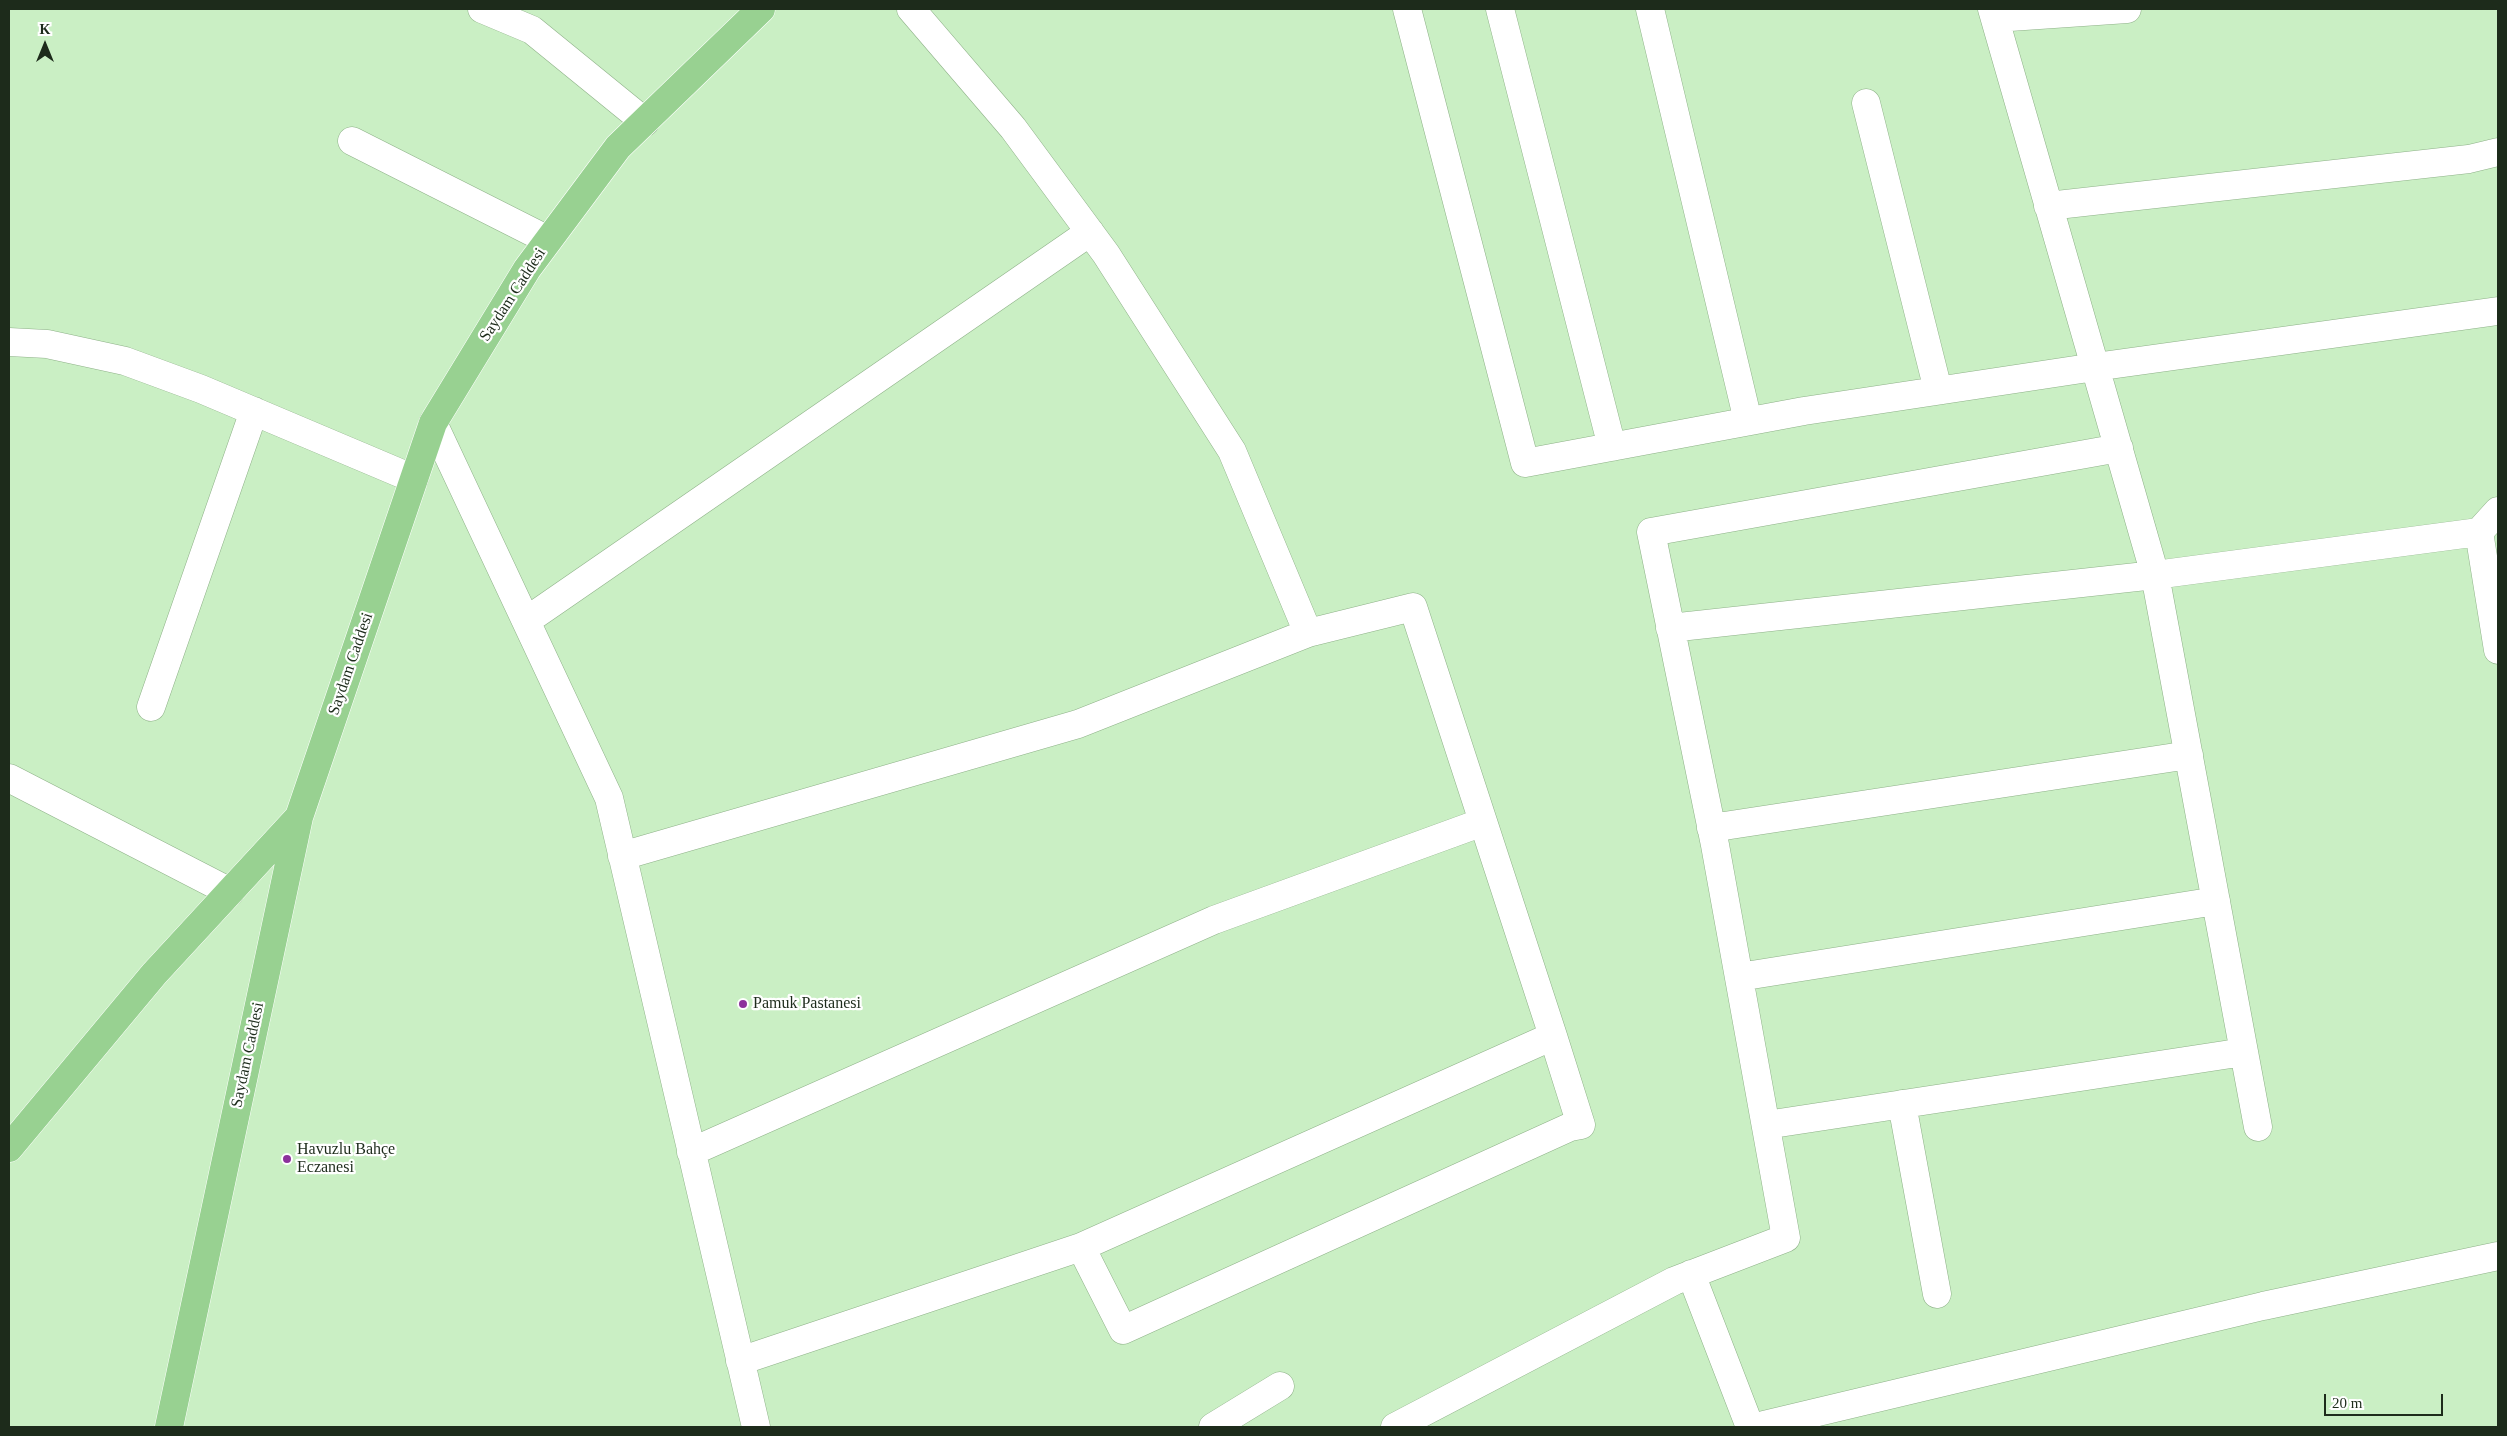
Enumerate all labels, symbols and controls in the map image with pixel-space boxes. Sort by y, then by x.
north arrow [20,20,70,70]
text: K [40,22,50,37]
street label: Saydam Caddesi [476,245,550,345]
street label: Saydam Caddesi [324,610,378,718]
place label: Pamuk Pastanesi [753,994,861,1014]
marker: Pamuk Pastanesi [737,998,749,1010]
street label: Saydam Caddesi [227,1001,269,1109]
place label: Havuzlu Bahçe Eczanesi [297,1140,395,1178]
marker: Havuzlu Bahçe Eczanesi [281,1153,293,1165]
scale bar [2327,1384,2446,1416]
text: 20 m [2332,1395,2362,1411]

